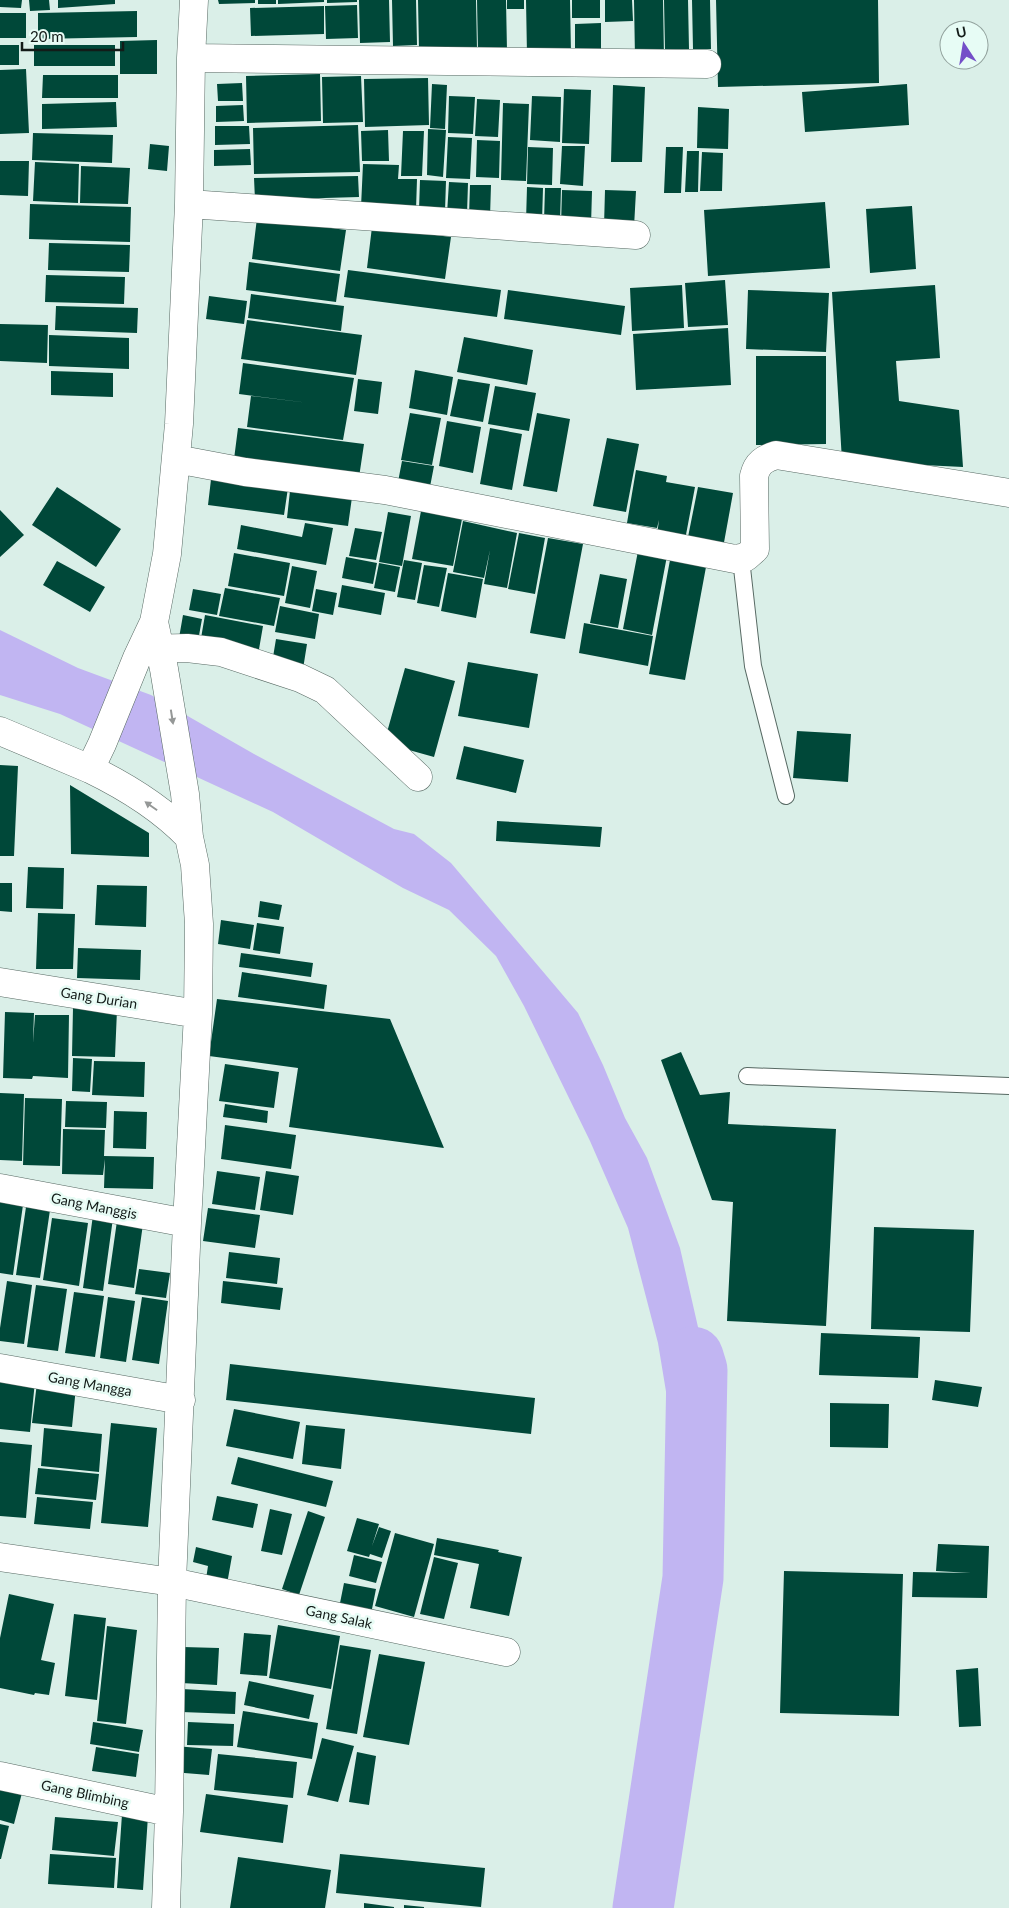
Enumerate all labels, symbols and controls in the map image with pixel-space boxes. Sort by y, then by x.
scale bar [22,20,124,52]
north arrow [939,20,989,70]
text: U [954,22,968,41]
text: 20 m [30,27,64,45]
one-way arrow [169,710,177,726]
one-way arrow [144,801,158,811]
street label: Gang Durian [60,983,139,1012]
street label: Gang Manggis [50,1189,139,1222]
street label: Gang Mangga [47,1368,133,1399]
street label: Gang Salak [304,1601,375,1632]
street label: Gang Blimbing [40,1776,130,1811]

